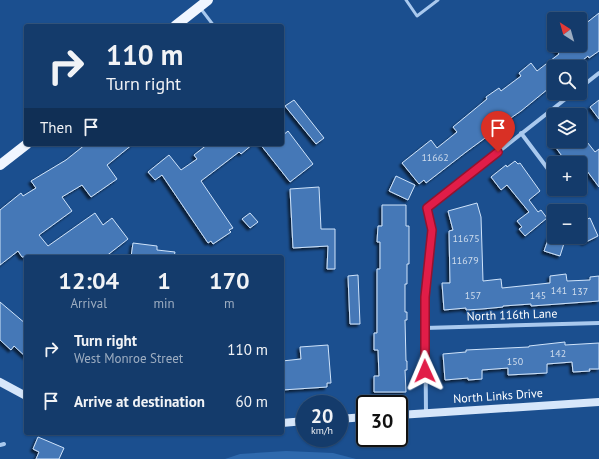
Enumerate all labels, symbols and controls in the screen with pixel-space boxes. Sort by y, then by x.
north arrow [547,12,587,52]
map controls [547,12,587,244]
text: 110 m [106,36,183,73]
icon: right [40,40,92,92]
button: search [547,60,587,100]
text: Turn right [106,72,181,95]
button: layers [547,108,587,148]
pin [481,111,515,152]
icon: arrive [80,116,102,138]
icon: arrive [487,117,509,139]
text: Then [40,118,72,137]
house number: 11662 [421,151,449,164]
button: + [547,156,587,196]
button: − [547,204,587,244]
house number: 11675 [452,232,480,245]
house number: 11679 [451,254,479,267]
text: 12:04 [58,265,119,296]
text: 1 [157,265,171,296]
text: 170 [209,265,250,296]
house number: 141 [551,284,567,297]
house number: 137 [572,285,588,298]
house number: 157 [465,289,481,302]
house number: 145 [530,289,546,302]
text: Arrival [71,295,107,312]
text: min [153,295,175,312]
text: m [224,295,235,312]
street label: North 116th Lane [466,305,558,324]
text: Turn right [74,331,137,350]
icon: right [40,338,62,360]
text: 110 m [227,340,268,359]
house number: 142 [550,347,566,360]
text: West Monroe Street [74,350,183,367]
position arrow [404,350,446,392]
house number: 150 [507,355,524,368]
street label: North Links Drive [453,385,543,406]
icon: arrive [40,390,62,412]
text: Arrive at destination [74,392,205,411]
text: 60 m [235,392,268,411]
speed limit sign: 30 [356,395,408,447]
text: 20 [311,403,333,429]
text: km/h [311,424,333,437]

